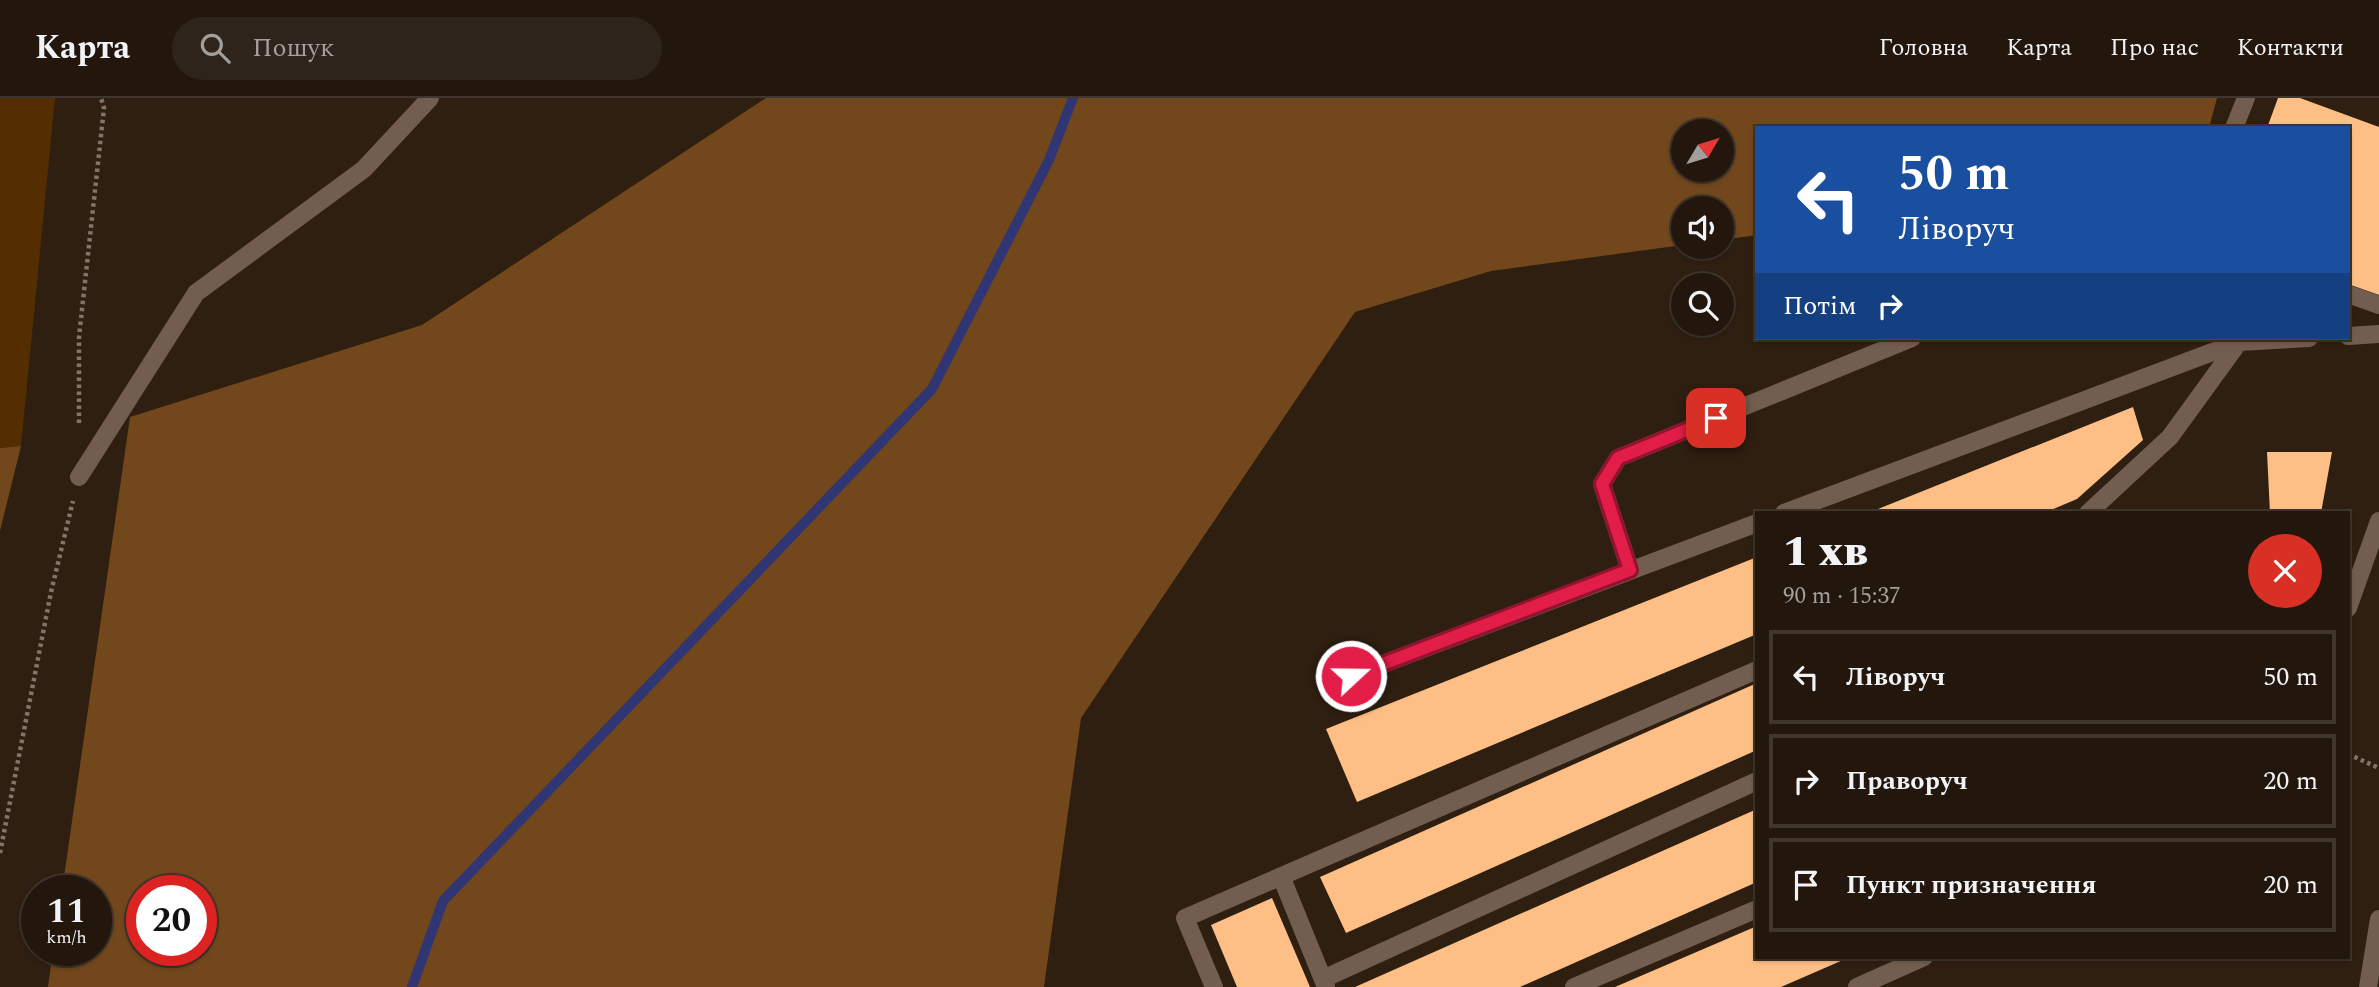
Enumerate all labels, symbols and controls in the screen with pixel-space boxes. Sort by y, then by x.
search box [172,17,662,80]
text: Карта [35,23,130,73]
text: Пошук [252,28,334,68]
icon: search [196,29,234,67]
text: Головна [1879,30,1968,66]
text: Карта [2006,30,2072,66]
text: Про нас [2110,30,2199,66]
text: Контакти [2237,30,2344,66]
north arrow [1671,119,1734,182]
map controls [1671,119,1734,336]
text: 50 m [1898,137,2009,212]
icon: left [1783,154,1874,245]
button: sound [1671,196,1734,259]
text: Ліворуч [1898,205,2015,254]
button: search [1671,273,1734,336]
text: Потім [1783,286,1857,326]
icon: right [1871,287,1909,325]
pin [1686,388,1746,448]
icon: arrive [1697,399,1735,437]
text: 1 хв [1783,521,1868,584]
button: close [2248,534,2322,608]
text: 90 m · 15:37 [1783,579,1901,614]
position arrow [1314,639,1388,713]
text: Ліворуч [1846,657,1945,697]
text: 50 m [2263,657,2318,697]
icon: left [1787,658,1825,696]
text: Праворуч [1846,761,1968,801]
text: 20 m [2263,761,2318,801]
icon: right [1787,762,1825,800]
text: Пункт призначення [1846,865,2097,905]
text: 20 m [2263,865,2318,905]
icon: arrive [1787,866,1825,904]
speed limit sign: 20 [126,875,217,966]
text: 11 [47,885,86,938]
text: km/h [46,924,87,951]

